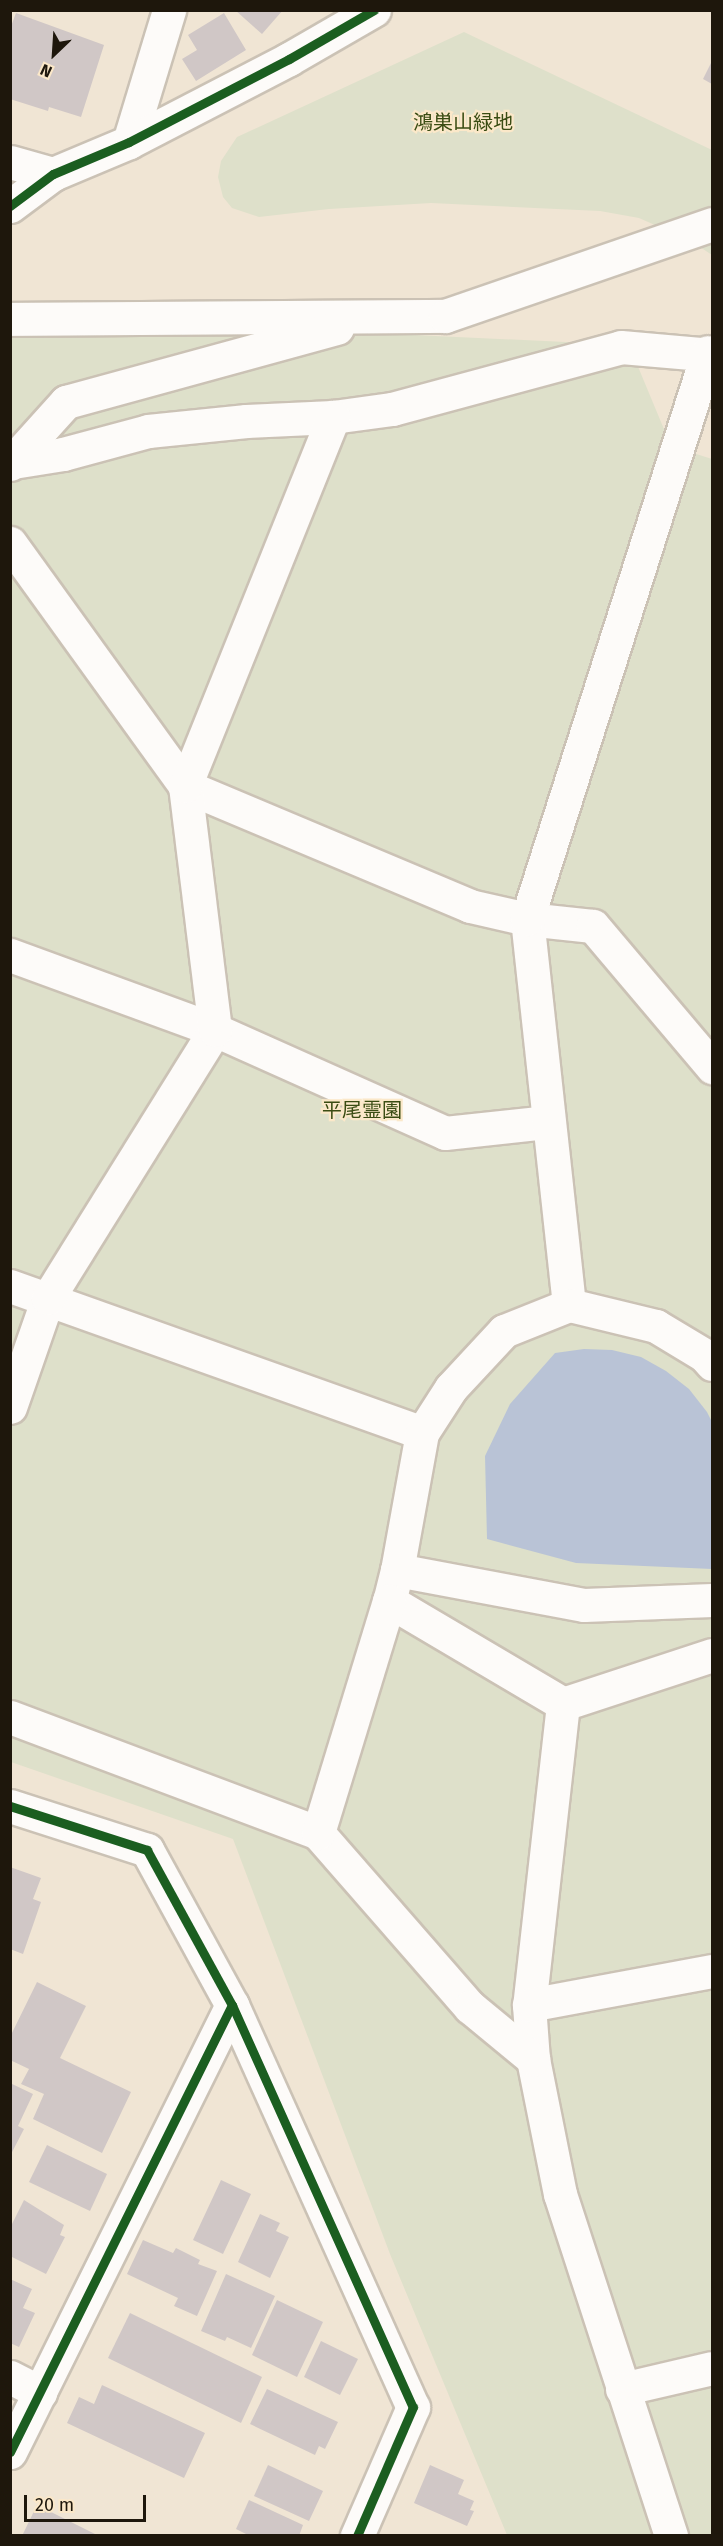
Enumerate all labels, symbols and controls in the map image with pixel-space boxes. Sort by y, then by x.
north arrow [24,24,84,84]
text: N [37,60,55,82]
park label: 鴻巣山緑地 [413,110,513,134]
park label: 平尾霊園 [322,1098,402,1122]
scale bar [27,2483,148,2521]
text: 20 m [35,2494,74,2516]

